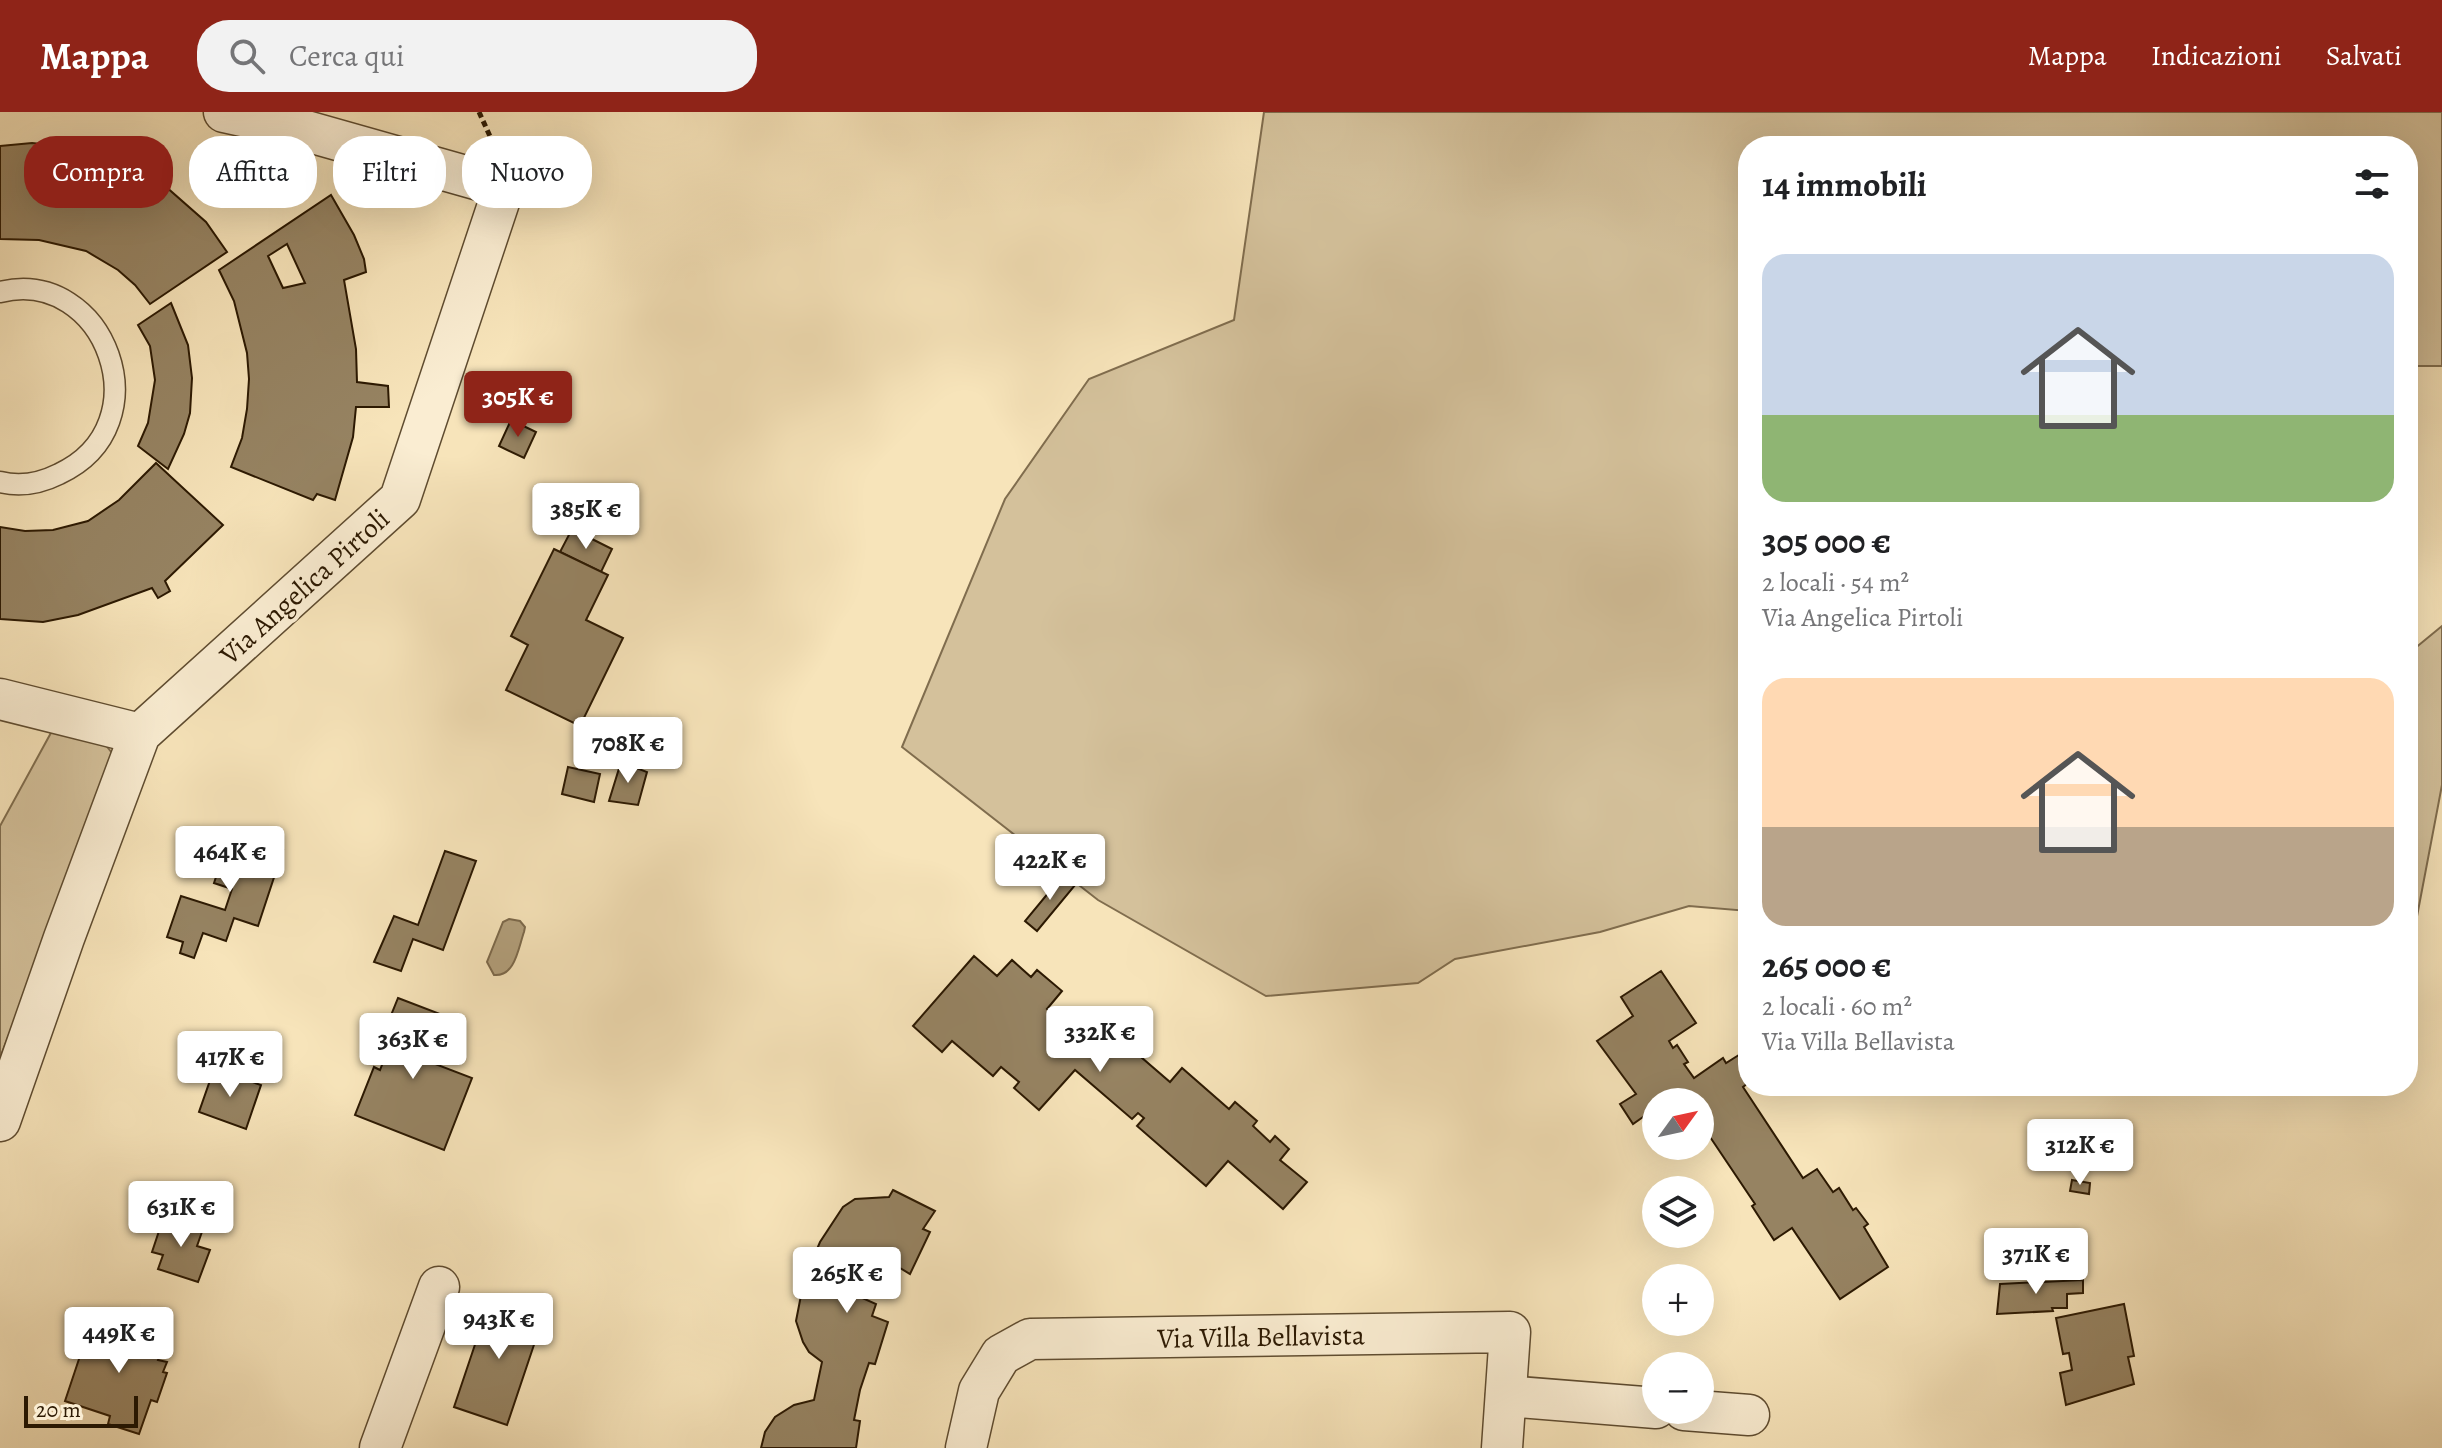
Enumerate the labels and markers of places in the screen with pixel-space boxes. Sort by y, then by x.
pin: 305K € [453,371,583,439]
pin: 385K € [521,483,651,551]
pin: 708K € [563,717,693,785]
pin: 464K € [165,826,295,894]
pin: 422K € [985,834,1115,902]
pin: 332K € [1035,1006,1165,1074]
pin: 363K € [348,1013,478,1081]
pin: 417K € [165,1031,295,1099]
pin: 312K € [2015,1119,2145,1187]
pin: 631K € [116,1181,246,1249]
pin: 371K € [1971,1228,2101,1296]
pin: 265K € [782,1247,912,1315]
pin: 943K € [434,1293,564,1361]
pin: 449K € [54,1307,184,1375]

